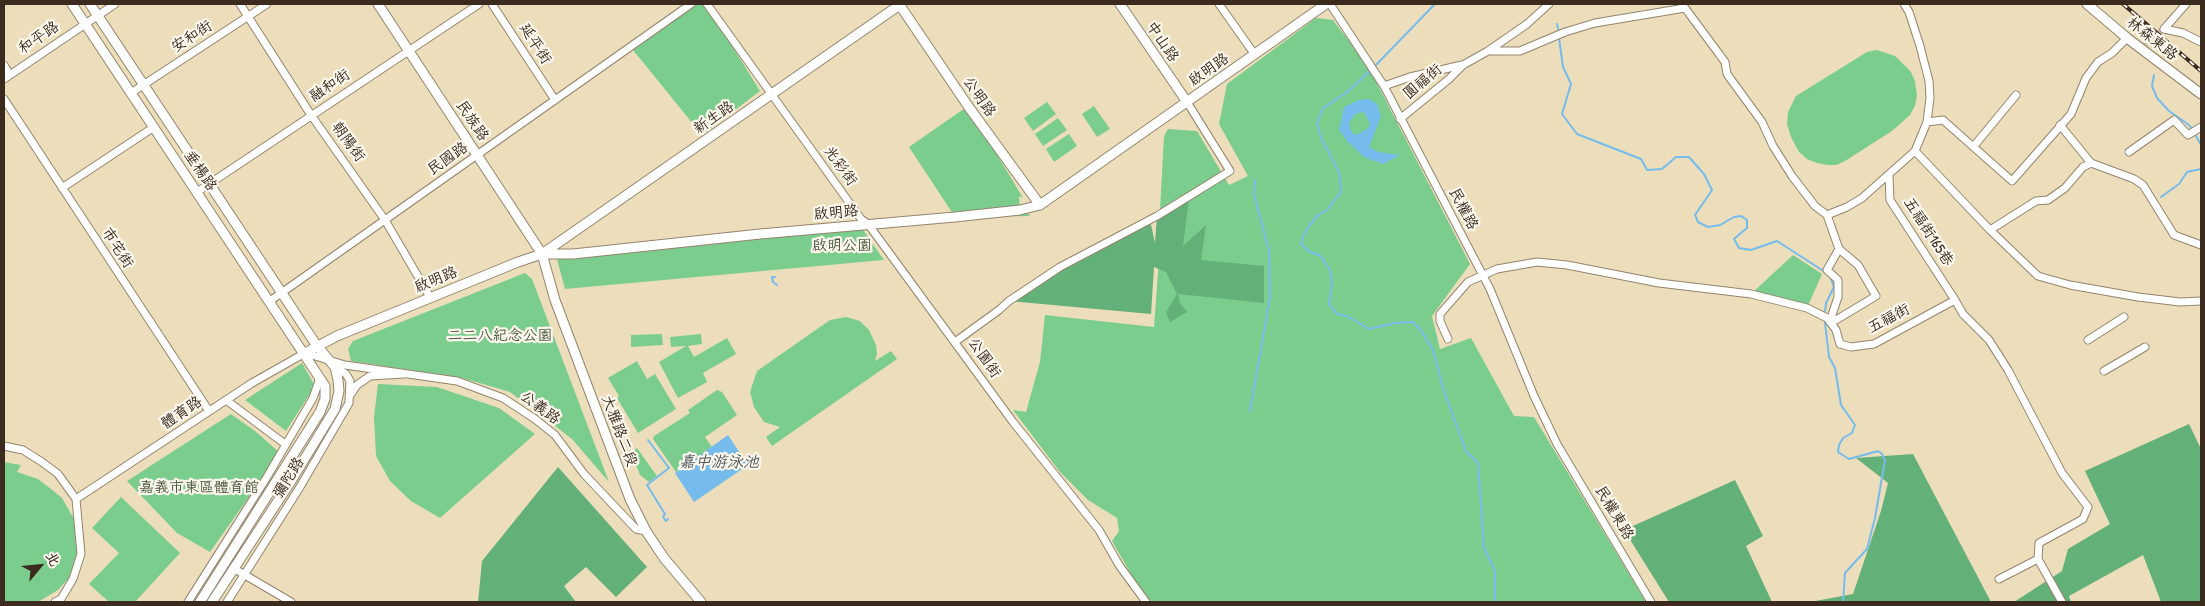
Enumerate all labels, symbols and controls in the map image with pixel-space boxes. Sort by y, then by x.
street label: 林森東路 [2123,13,2181,65]
street label: 安和街 [168,17,216,57]
street label: 和平路 [15,18,63,58]
street label: 中山路 [1142,18,1182,66]
street label: 延平街 [515,20,555,68]
street label: 啟明路 [1185,50,1233,90]
street label: 圓福街 [1400,61,1446,103]
street label: 融和街 [306,66,354,106]
street label: 公明路 [959,73,999,121]
street label: 民族路 [452,97,492,145]
street label: 新生路 [690,98,738,138]
street label: 朝陽街 [327,119,369,165]
street label: 民國路 [424,139,472,179]
street label: 光彩街 [819,143,861,189]
street label: 垂楊路 [180,147,220,195]
street label: 民權路 [1444,185,1482,233]
street label: 五福街165巷 [1899,194,1957,270]
street label: 啟明路 [813,202,859,224]
street label: 市宅街 [97,224,137,272]
park label: 啟明公園 [812,237,872,255]
street label: 啟明路 [412,263,460,297]
street label: 五福街 [1865,300,1913,338]
park label: 二二八紀念公園 [448,327,552,345]
street label: 公園街 [964,334,1004,382]
street label: 公義路 [517,387,563,429]
street label: 體育路 [158,393,206,433]
street label: 大雅路二段 [597,393,641,469]
water label: 嘉中游泳池 [679,453,759,473]
street label: 彌陀路 [269,454,309,502]
park label: 嘉義市東區體育館 [139,479,259,497]
street label: 民權東路 [1591,483,1637,543]
north arrow [15,541,65,591]
text: 北 [42,548,65,569]

